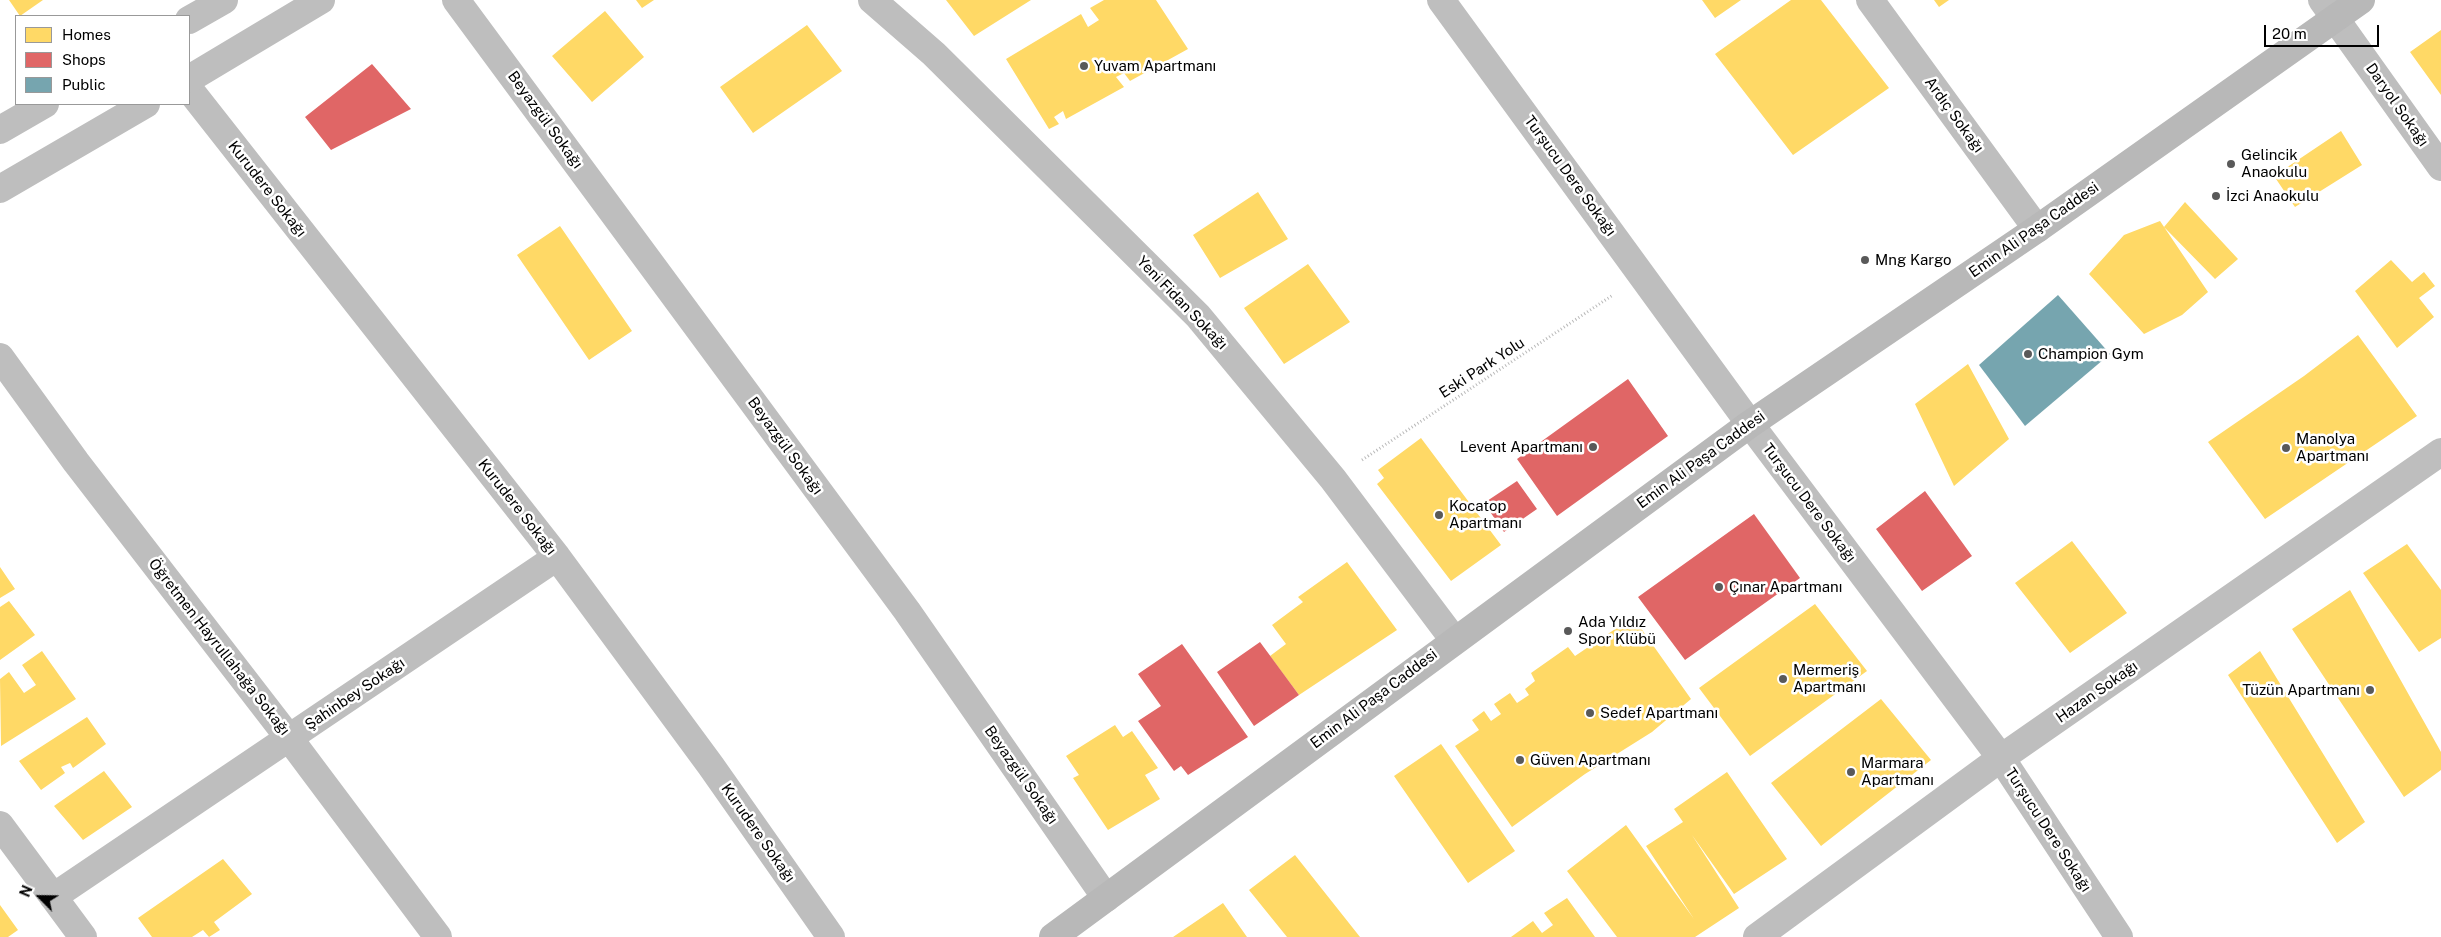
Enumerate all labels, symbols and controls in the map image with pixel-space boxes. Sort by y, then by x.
legend [15,15,190,105]
scale bar [2266,15,2381,47]
text: 20 m [2272,25,2307,42]
text: Homes [62,26,111,43]
text: Shops [62,51,106,68]
place label: Yuvam Apartmanı [1094,57,1216,75]
marker: Yuvam Apartmanı [1078,60,1090,72]
street label: Daryol Sokağı [2362,60,2432,150]
street label: Beyazgül Sokağı [504,68,586,172]
street label: Ardıç Sokağı [1921,74,1987,156]
text: Public [62,76,106,93]
street label: Turşucu Dere Sokağı [1520,112,1620,240]
street label: Kurudere Sokağı [224,138,310,240]
place label: Gelincik Anaokulu [2241,146,2307,181]
marker: Gelincik Anaokulu [2225,158,2237,170]
street label: Emin Ali Paşa Caddesi [1966,178,2102,282]
place label: İzci Anaokulu [2226,187,2319,205]
marker: İzci Anaokulu [2210,190,2222,202]
place label: Mng Kargo [1875,251,1952,269]
street label: Yeni Fidan Sokağı [1133,253,1231,353]
marker: Mng Kargo [1859,254,1871,266]
street label: Eski Park Yolu [1436,334,1528,402]
place label: Champion Gym [2038,345,2144,363]
marker: Champion Gym [2022,348,2034,360]
street label: Beyazgül Sokağı [744,394,826,498]
street label: Emin Ali Paşa Caddesi [1633,407,1769,513]
place label: Manolya Apartmanı [2296,430,2369,465]
place label: Levent Apartmanı [1460,438,1583,456]
street label: Turşucu Dere Sokağı [1758,440,1860,566]
marker: Levent Apartmanı [1587,441,1599,453]
marker: Manolya Apartmanı [2280,442,2292,454]
street label: Kurudere Sokağı [474,456,560,558]
place label: Kocatop Apartmanı [1449,497,1522,532]
marker: Kocatop Apartmanı [1433,509,1445,521]
street label: Öğretmen Hayrullahağa Sokağı [144,555,294,739]
place label: Çınar Apartmanı [1729,578,1842,596]
marker: Çınar Apartmanı [1713,581,1725,593]
place label: Ada Yıldız Spor Klübü [1578,613,1656,648]
marker: Ada Yıldız Spor Klübü [1562,625,1574,637]
street label: Emin Ali Paşa Caddesi [1307,645,1441,753]
street label: Şahinbey Sokağı [302,654,408,734]
street label: Hazan Sokağı [2053,657,2141,727]
place label: Mermeriş Apartmanı [1793,661,1866,696]
marker: Mermeriş Apartmanı [1777,673,1789,685]
place label: Tüzün Apartmanı [2242,681,2360,699]
marker: Tüzün Apartmanı [2364,684,2376,696]
place label: Sedef Apartmanı [1600,704,1718,722]
marker: Sedef Apartmanı [1584,707,1596,719]
street label: Beyazgül Sokağı [980,722,1062,828]
place label: Güven Apartmanı [1530,751,1651,769]
marker: Güven Apartmanı [1514,754,1526,766]
place label: Marmara Apartmanı [1861,754,1934,789]
street label: Turşucu Dere Sokağı [2001,765,2095,895]
marker: Marmara Apartmanı [1845,766,1857,778]
street label: Kurudere Sokağı [717,780,799,886]
north arrow [15,872,65,922]
text: N [17,883,36,899]

